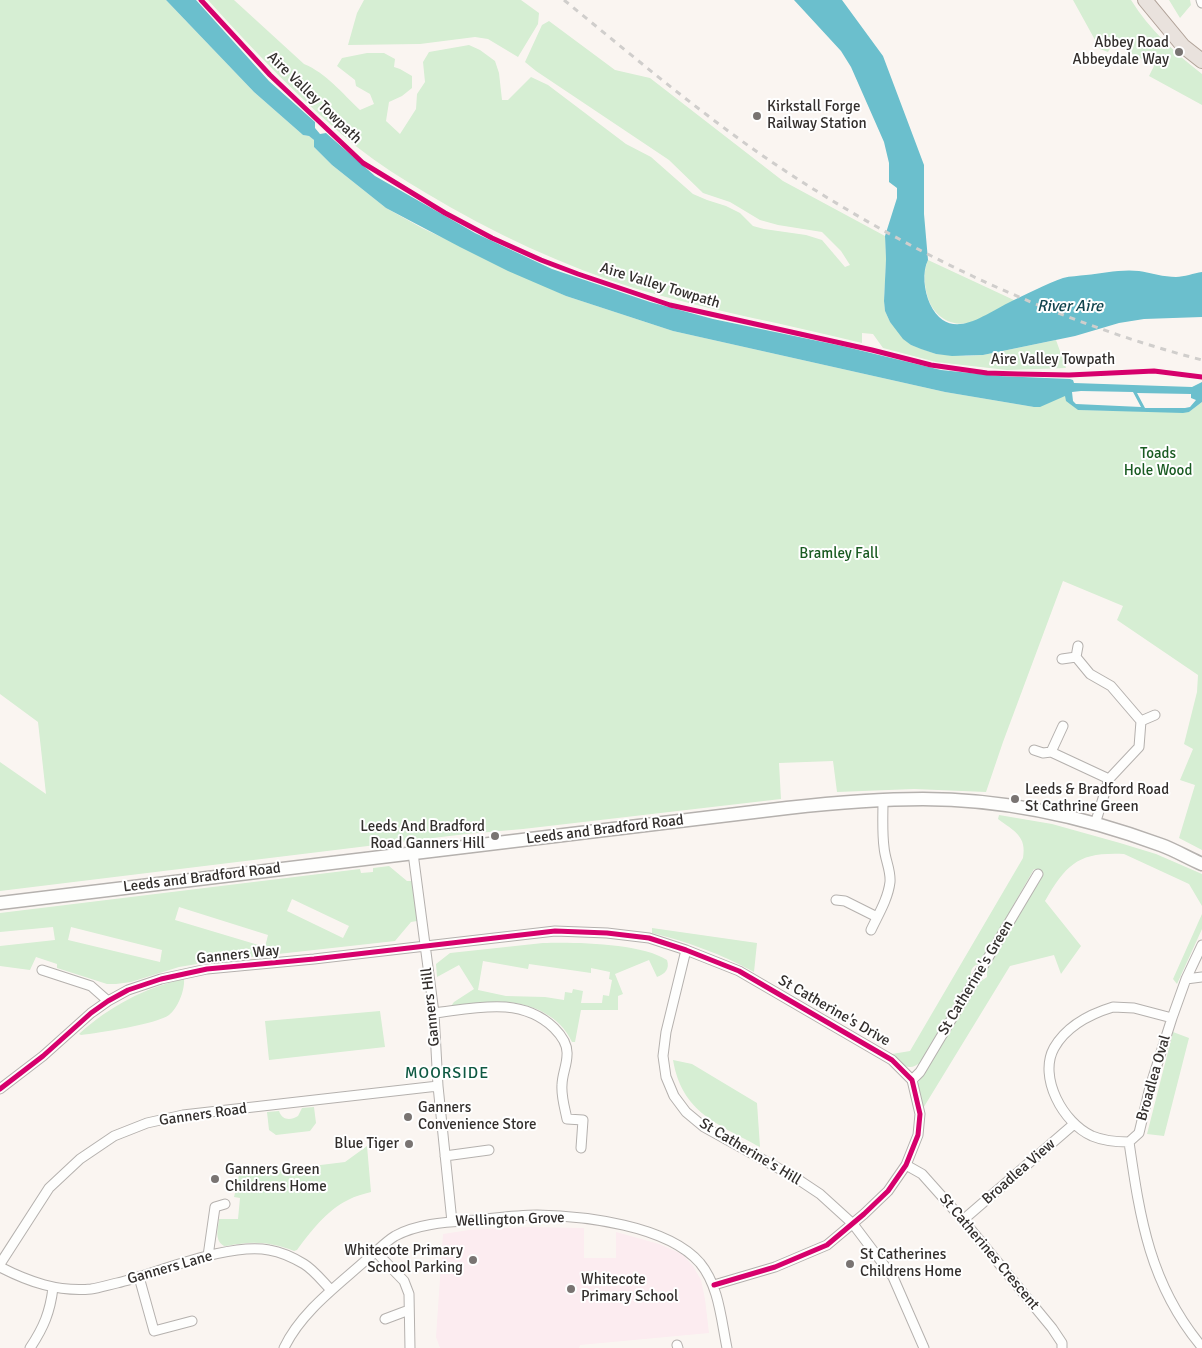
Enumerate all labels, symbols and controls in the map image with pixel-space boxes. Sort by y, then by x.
place label: Abbey Road Abbeydale Way [1073,34,1169,69]
marker: Abbey Road Abbeydale Way [1173,46,1185,58]
street label: Aire Valley Towpath [263,48,365,148]
place label: Kirkstall Forge Railway Station [767,98,867,133]
marker: Kirkstall Forge Railway Station [751,110,763,122]
street label: Aire Valley Towpath [598,259,722,313]
water label: River Aire [1037,297,1103,317]
street label: Aire Valley Towpath [991,351,1115,369]
park label: Toads Hole Wood [1124,445,1192,480]
park label: Bramley Fall [799,545,879,563]
place label: Leeds & Bradford Road St Cathrine Green [1025,781,1169,816]
marker: Leeds & Bradford Road St Cathrine Green [1009,793,1021,805]
street label: Leeds and Bradford Road [525,811,685,849]
place label: Leeds And Bradford Road Ganners Hill [360,818,485,853]
marker: Leeds And Bradford Road Ganners Hill [489,830,501,842]
street label: Leeds and Bradford Road [122,859,282,897]
street label: St Catherine's Green [935,917,1017,1039]
street label: Ganners Way [196,942,280,968]
street label: Ganners Hill [418,967,444,1047]
street label: St Catherine's Drive [775,972,893,1050]
street label: Broadlea Oval [1133,1033,1175,1123]
district label: MOORSIDE [404,1064,490,1084]
place label: Ganners Convenience Store [418,1099,537,1134]
street label: Ganners Road [158,1100,248,1130]
marker: Ganners Convenience Store [402,1111,414,1123]
street label: St Catherine's Hill [696,1115,804,1189]
place label: Blue Tiger [334,1135,399,1153]
street label: Broadlea View [979,1135,1059,1209]
marker: Blue Tiger [403,1138,415,1150]
place label: Ganners Green Childrens Home [225,1161,327,1196]
marker: Ganners Green Childrens Home [209,1173,221,1185]
street label: St Catherines Crescent [935,1190,1043,1314]
street label: Wellington Grove [455,1209,565,1231]
place label: Whitecote Primary School Parking [344,1242,463,1277]
place label: St Catherines Childrens Home [860,1246,962,1281]
street label: Ganners Lane [125,1247,215,1289]
marker: Whitecote Primary School Parking [467,1254,479,1266]
marker: St Catherines Childrens Home [844,1258,856,1270]
place label: Whitecote Primary School [581,1271,678,1306]
marker: Whitecote Primary School [565,1283,577,1295]

